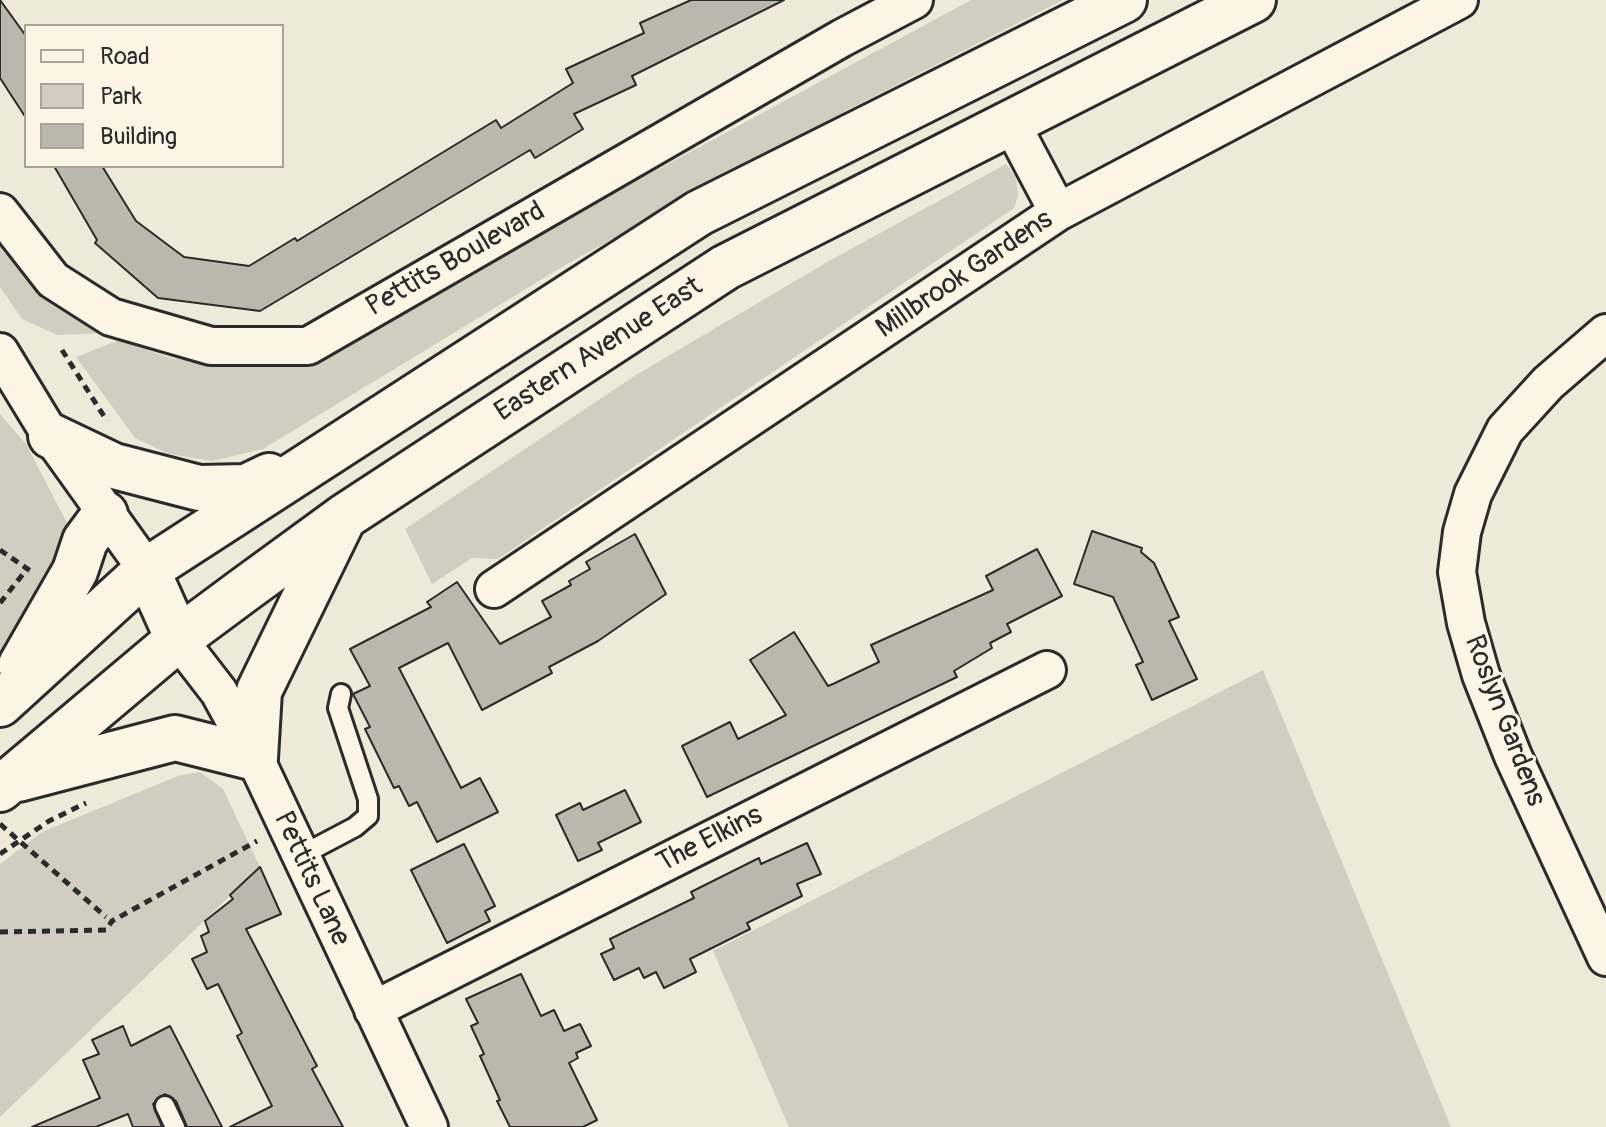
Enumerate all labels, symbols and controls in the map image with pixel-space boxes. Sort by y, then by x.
legend [24,24,284,168]
text: Road [100,42,150,71]
text: Park [100,82,142,111]
text: Building [100,122,177,151]
street label: Pettits Boulevard [361,195,551,325]
street label: Millbrook Gardens [870,204,1060,346]
street label: Eastern Avenue East [489,270,709,430]
street label: Roslyn Gardens [1456,631,1552,811]
street label: The Elkins [652,799,768,881]
street label: Pettits Lane [265,807,357,951]

